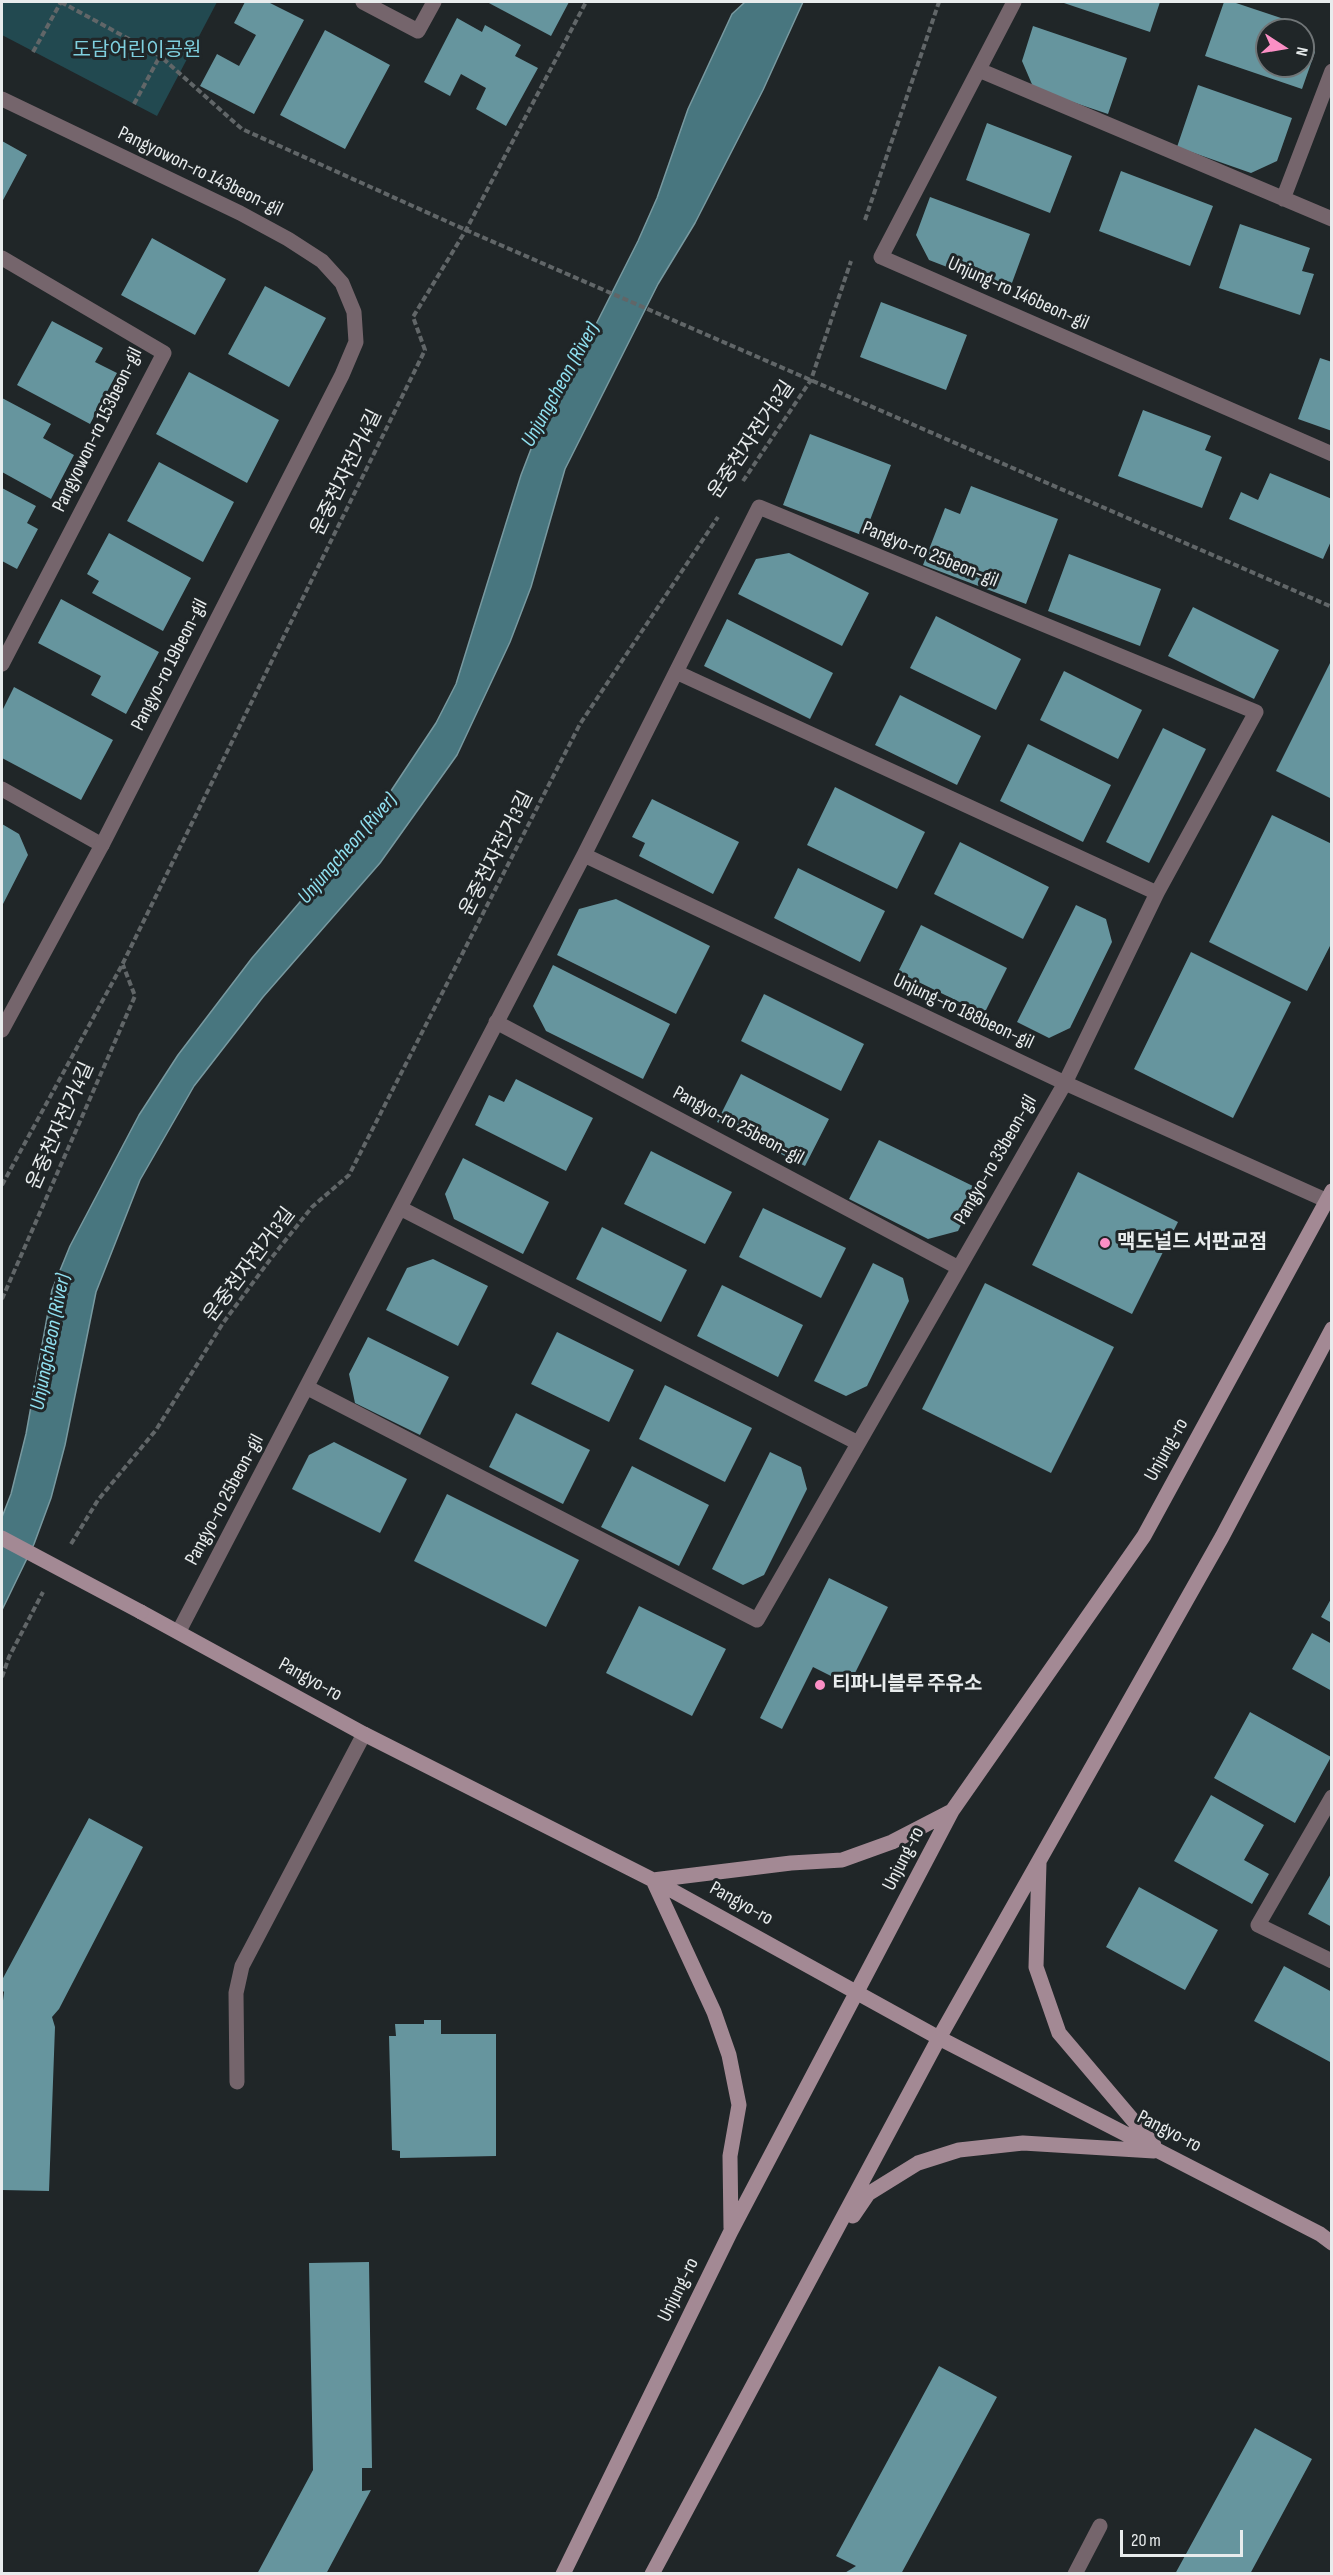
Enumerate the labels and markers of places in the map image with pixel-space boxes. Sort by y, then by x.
place label: 맥도널드 서판교점 [1117,1231,1267,1255]
marker: 맥도널드 서판교점 [1098,1236,1112,1250]
place label: 티파니블루 주유소 [832,1673,982,1697]
marker: 티파니블루 주유소 [813,1678,827,1692]

